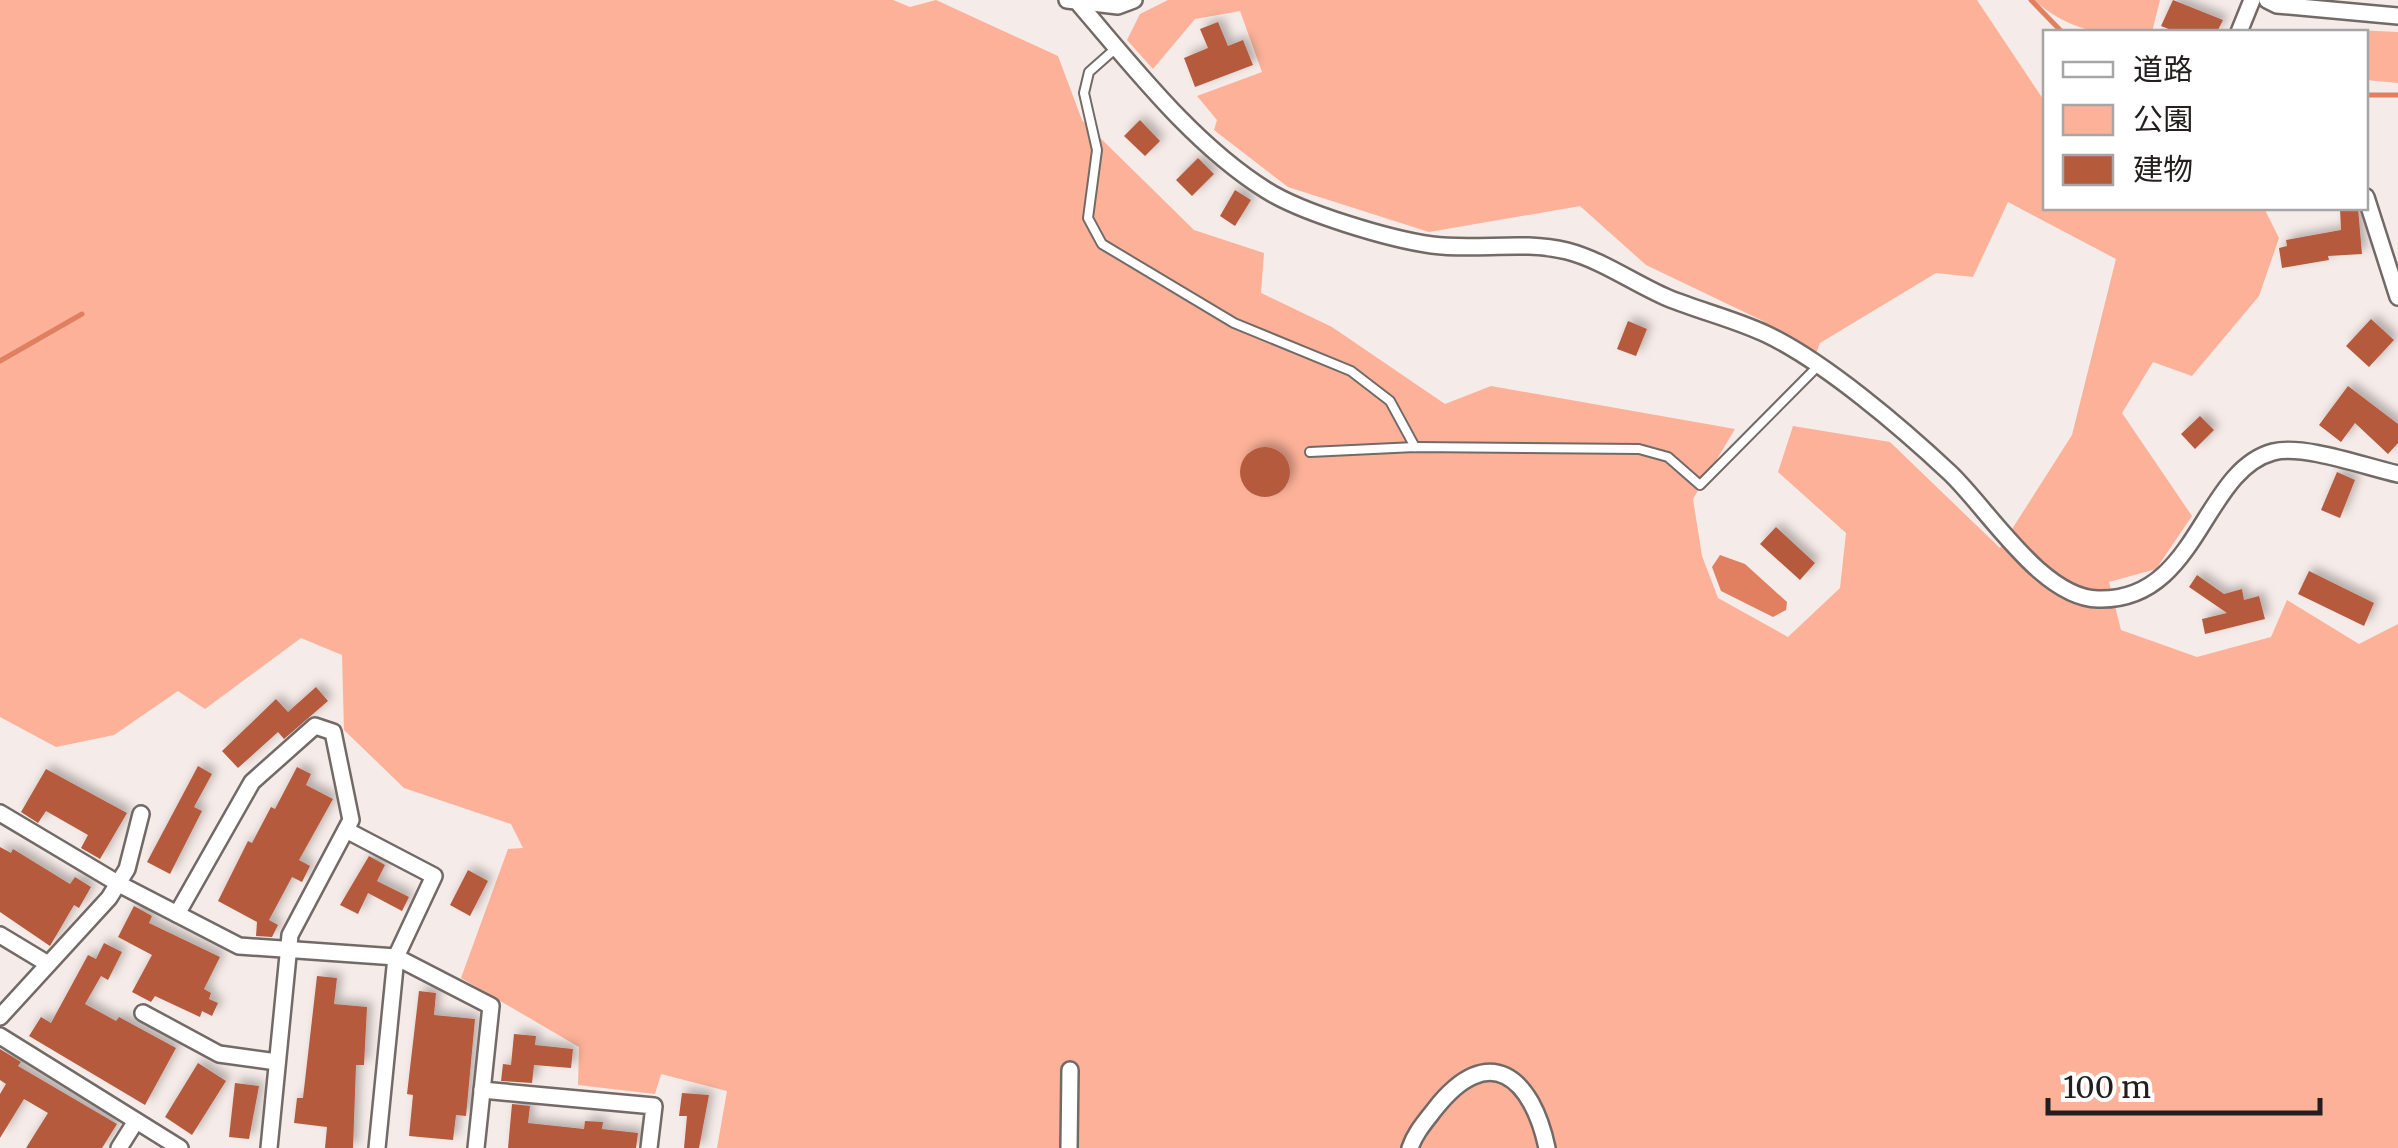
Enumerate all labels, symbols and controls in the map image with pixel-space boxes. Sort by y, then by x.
legend [2043,30,2368,210]
text: 道路 [2133,50,2193,88]
text: 公園 [2133,100,2193,138]
text: 建物 [2133,150,2193,188]
scale bar [2048,1053,2320,1115]
text: 100 m [2063,1068,2151,1106]

